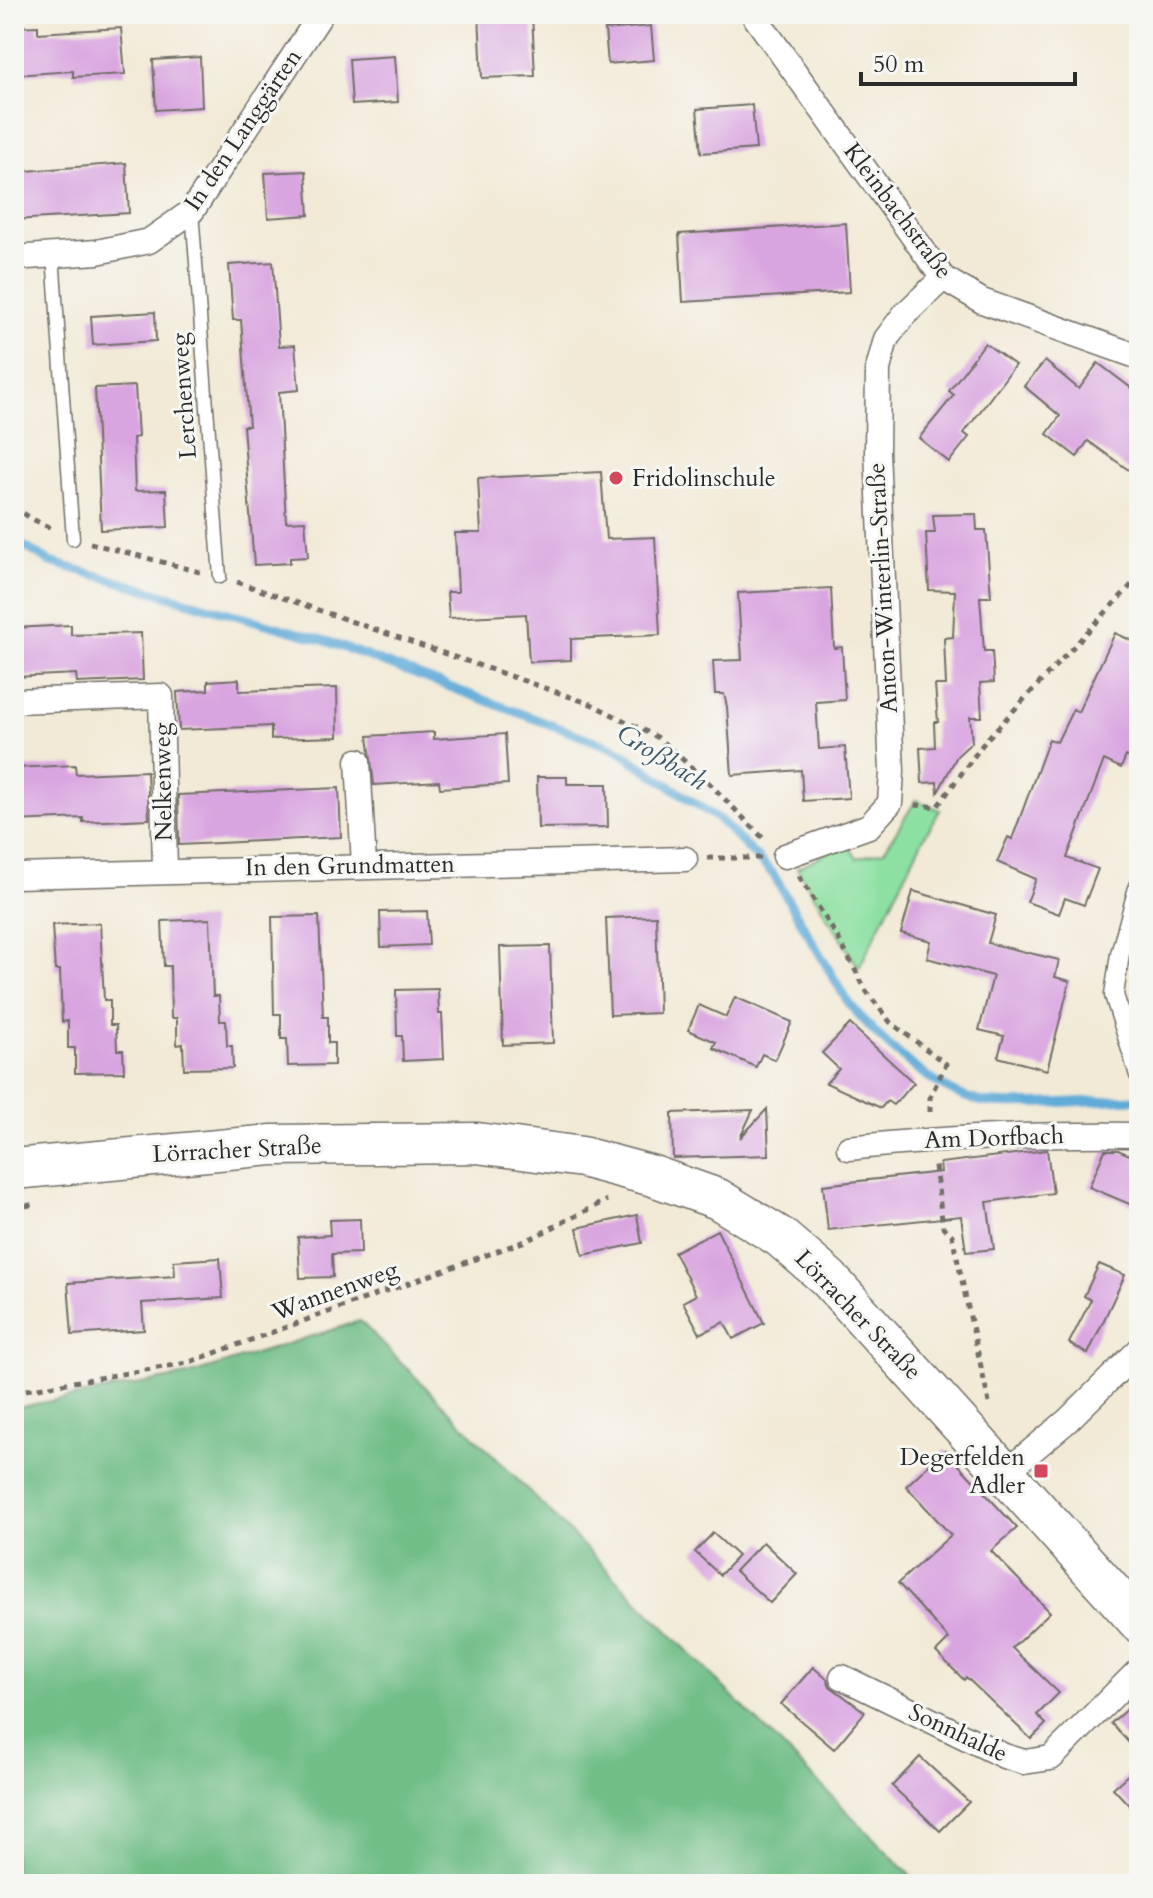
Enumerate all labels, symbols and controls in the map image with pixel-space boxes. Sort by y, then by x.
scale bar [861,36,1075,86]
street label: In den Langgärten [176,42,310,218]
text: 50 m [873,48,925,81]
street label: Kleinbachstraße [836,136,960,286]
street label: Lerchenweg [163,331,205,460]
place label: Fridolinschule [632,462,776,495]
street label: Anton-Winterlin-Straße [860,462,906,714]
marker: Fridolinschule [607,469,625,487]
water label: Großbach [610,716,714,799]
street label: Nelkenweg [145,722,181,842]
street label: In den Grundmatten [245,848,455,884]
street label: Am Dorfbach [924,1119,1064,1157]
street label: Lörracher Straße [151,1129,323,1171]
street label: Lörracher Straße [787,1243,929,1387]
street label: Wannenweg [266,1253,403,1329]
place label: Degerfelden Adler [900,1441,1025,1502]
marker: Degerfelden Adler [1032,1462,1050,1480]
street label: Sonnhalde [903,1696,1013,1770]

